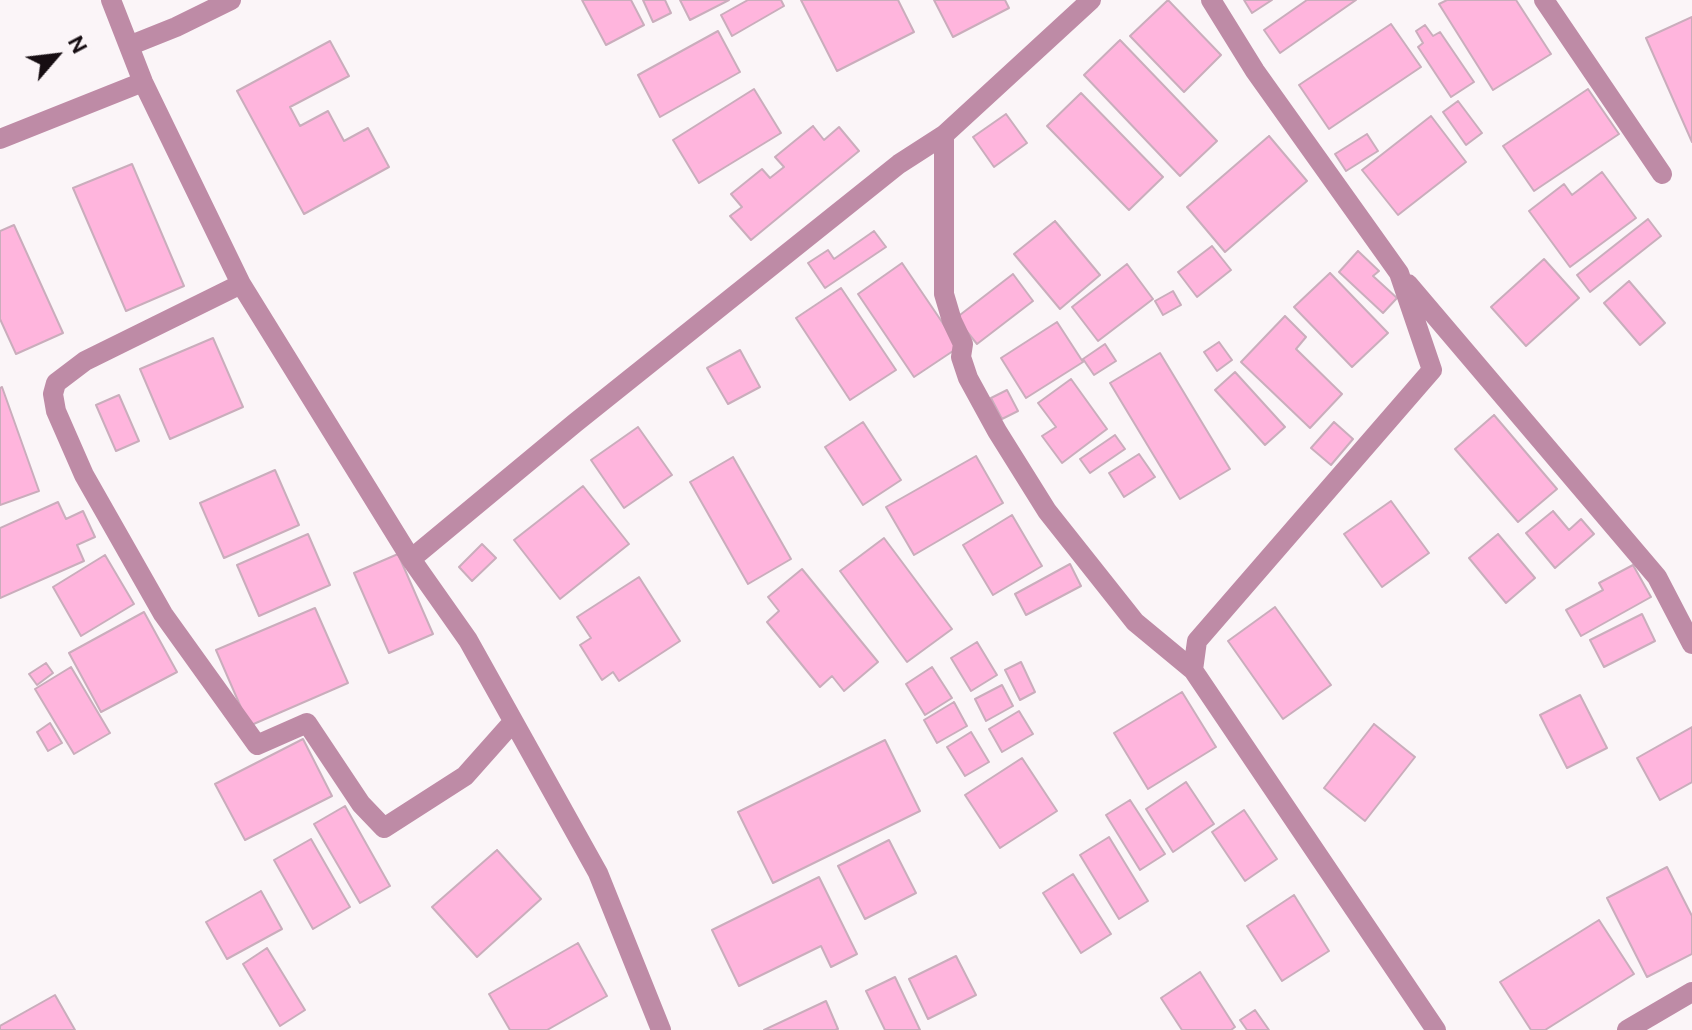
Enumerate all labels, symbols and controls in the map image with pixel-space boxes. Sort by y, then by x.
north arrow [16,16,96,96]
text: N [61,31,94,58]

